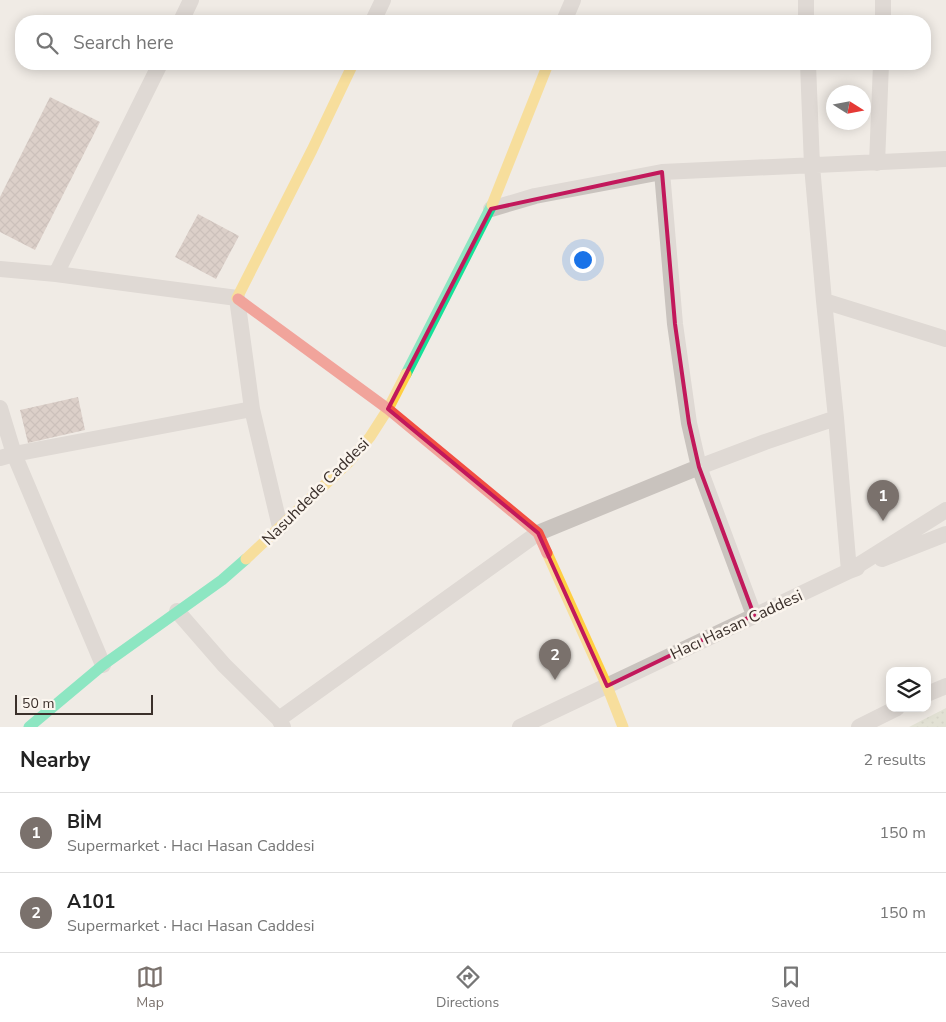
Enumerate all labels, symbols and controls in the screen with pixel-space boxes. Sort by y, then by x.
search box [15,15,931,70]
icon: search [33,29,61,57]
text: Search here [73,30,174,56]
north arrow [826,85,871,130]
your location [570,247,596,273]
street label: Nasuhdede Caddesi [257,433,374,550]
pin: 1 [867,480,899,521]
street label: Hacı Hasan Caddesi [667,585,806,665]
pin: 2 [539,639,571,680]
map controls [886,667,931,712]
button: layers [886,667,931,712]
scale bar [15,692,152,715]
text: 50 m [22,694,54,713]
text: Nearby [20,746,90,774]
text: 2 results [864,749,926,771]
text: BİM [67,809,102,835]
text: 1 [31,822,41,844]
text: 150 m [879,822,926,844]
text: Supermarket · Hacı Hasan Caddesi [67,835,315,857]
text: A101 [67,889,115,915]
text: 2 [31,902,41,924]
text: 150 m [879,902,926,924]
text: Supermarket · Hacı Hasan Caddesi [67,915,315,937]
tab: Map [136,963,164,1012]
tab: Directions [436,963,499,1012]
tab: Saved [771,963,810,1012]

